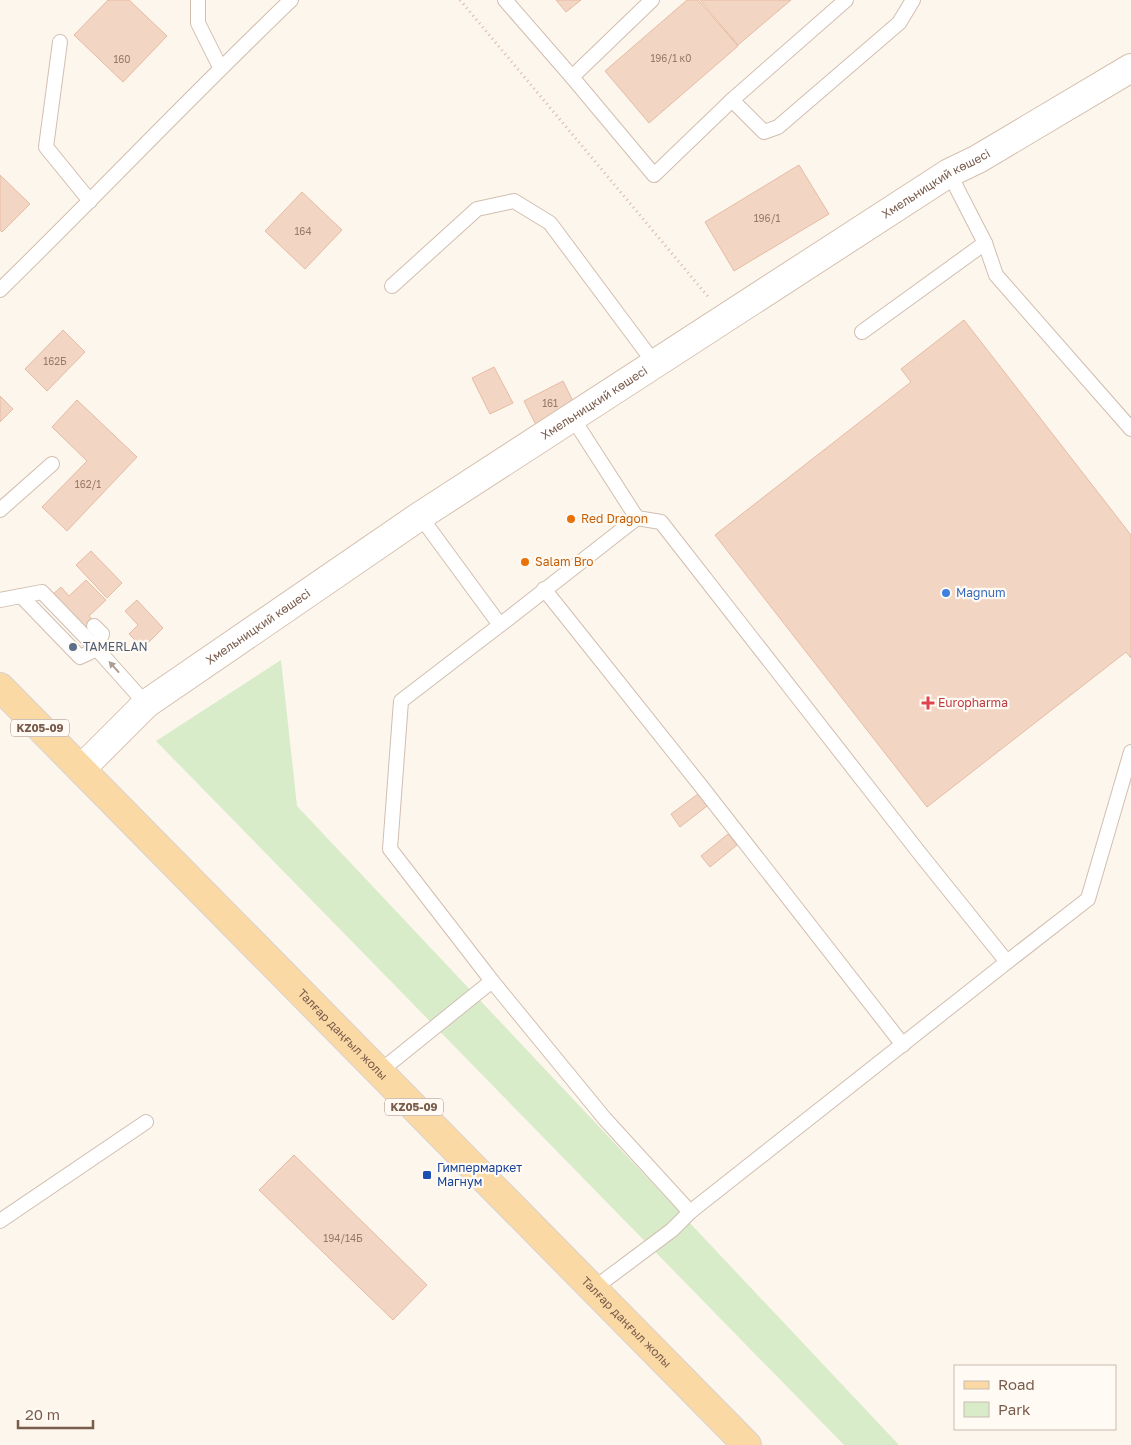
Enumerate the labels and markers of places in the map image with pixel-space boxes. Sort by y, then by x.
place label: Red Dragon [581,511,648,526]
marker: Red Dragon [565,513,577,525]
place label: Salam Bro [535,554,594,569]
marker: Salam Bro [519,556,531,568]
place label: Magnum [956,585,1006,600]
marker: Magnum [940,587,952,599]
place label: TAMERLAN [83,639,148,654]
marker: TAMERLAN [67,641,79,653]
place label: Europharma [938,695,1008,710]
marker: Europharma [922,697,934,709]
place label: Гимпермаркет Магнум [437,1160,522,1189]
marker: Гимпермаркет Магнум [421,1169,433,1181]

